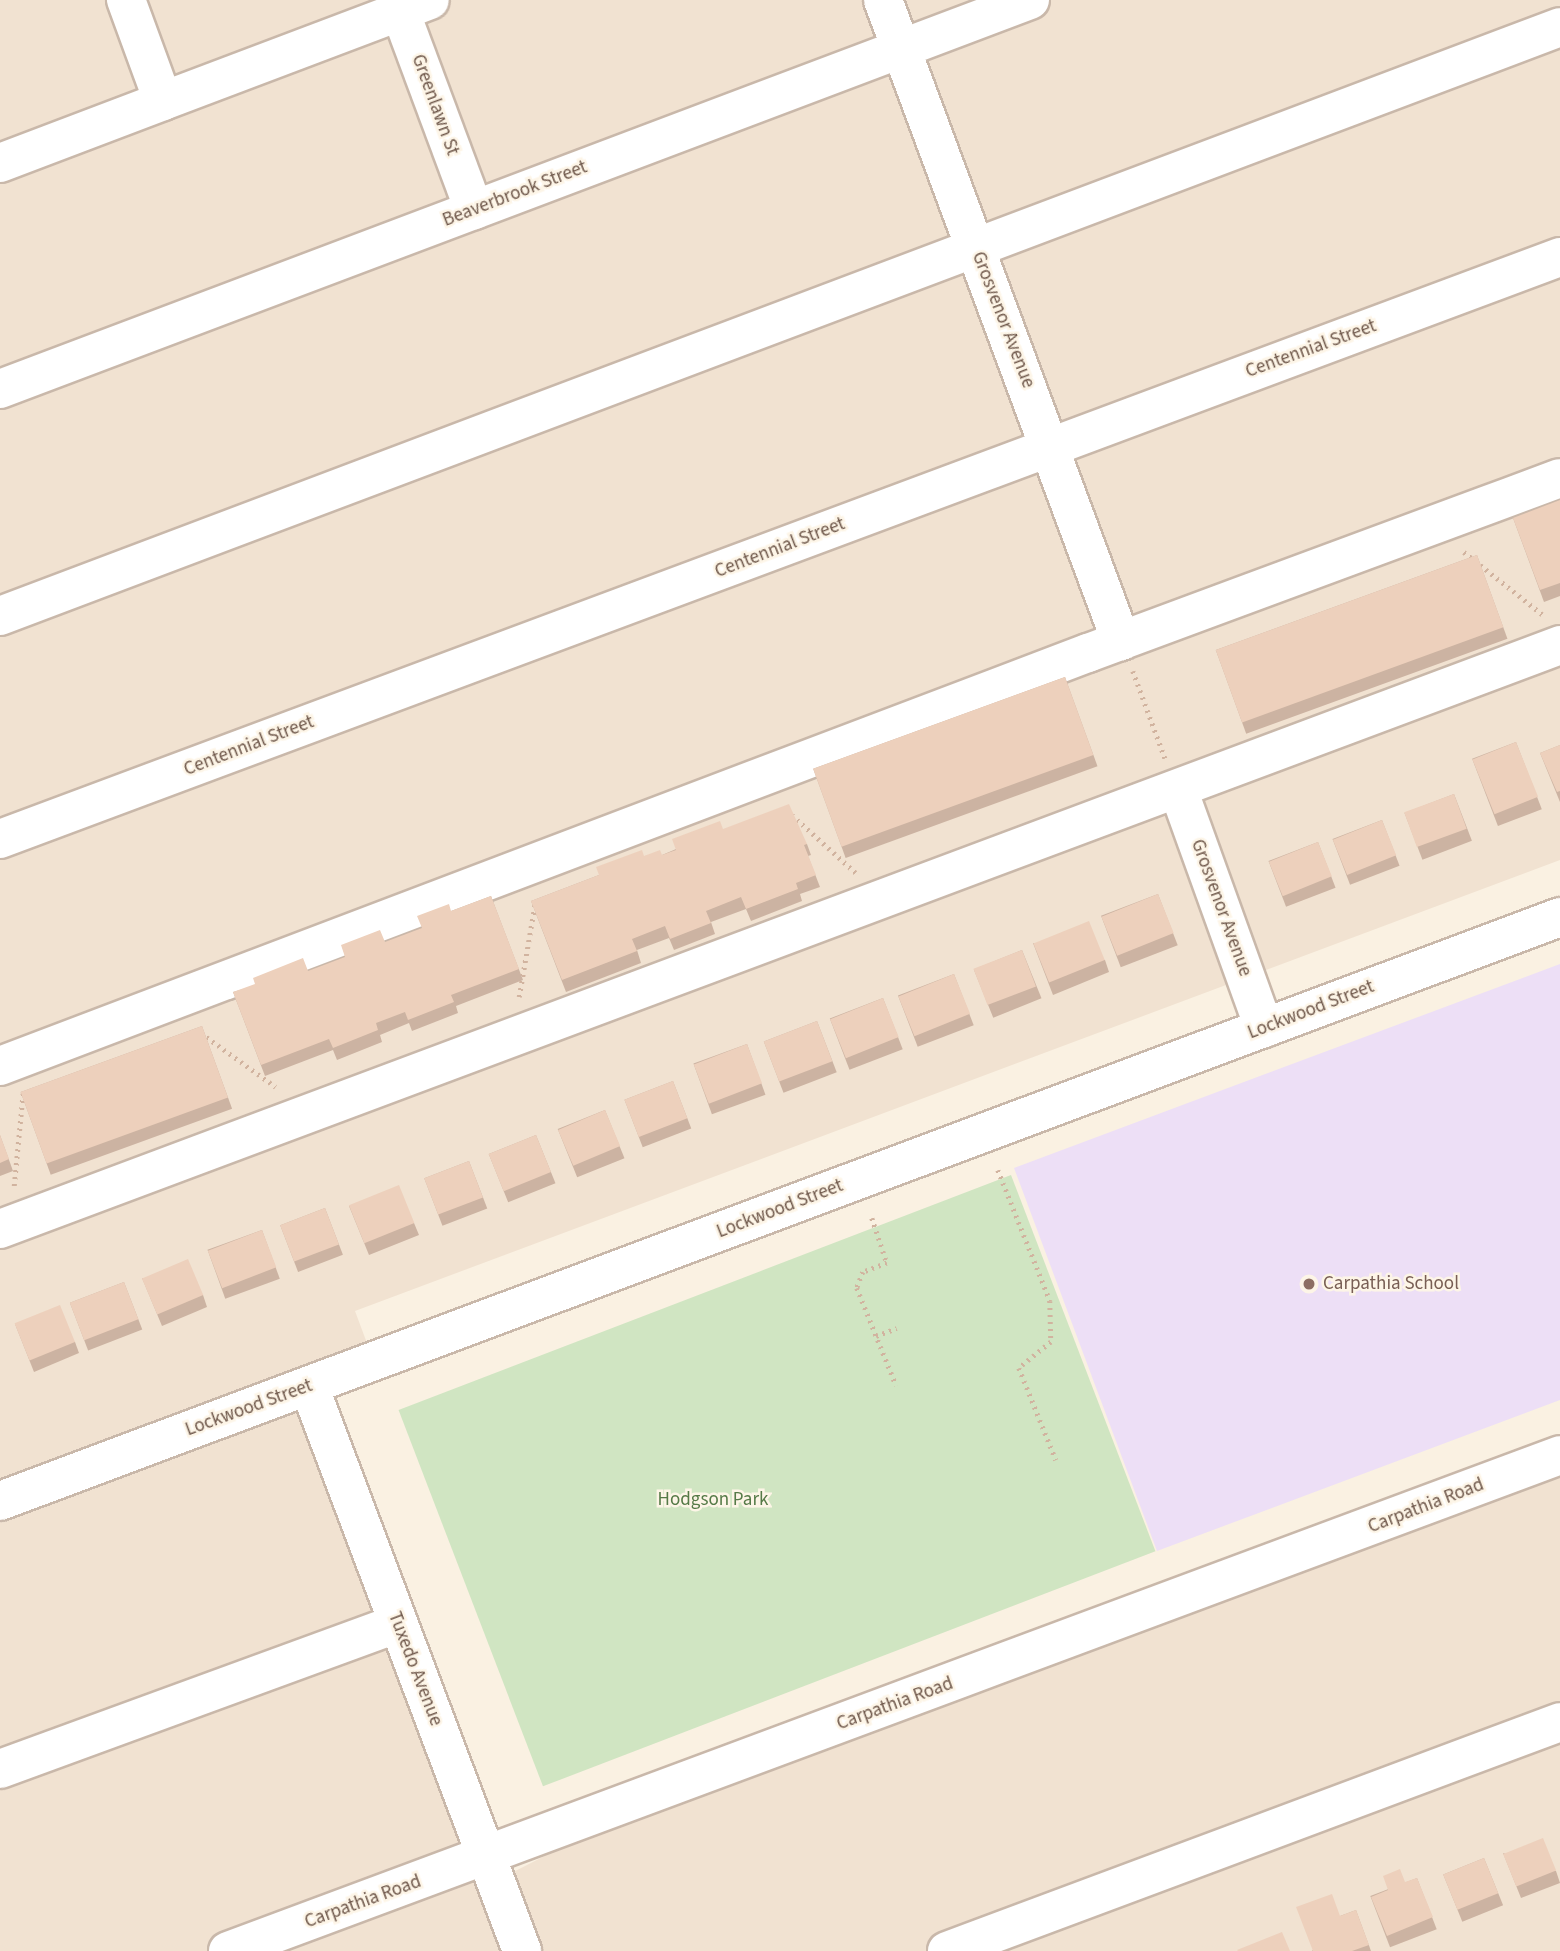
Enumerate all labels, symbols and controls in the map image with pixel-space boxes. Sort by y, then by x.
street label: Greenlawn St [406,51,464,159]
street label: Beaverbrook Street [439,156,591,232]
street label: Grosvenor Avenue [967,249,1039,391]
street label: Centennial Street [1242,315,1380,383]
street label: Centennial Street [712,513,848,583]
street label: Centennial Street [181,711,317,781]
street label: Grosvenor Avenue [1186,836,1256,980]
street label: Lockwood Street [1245,975,1377,1045]
street label: Lockwood Street [714,1174,846,1244]
place label: Carpathia School [1323,1273,1459,1295]
marker: Carpathia School [1301,1276,1317,1292]
street label: Lockwood Street [182,1374,316,1442]
street label: Carpathia Road [1365,1473,1487,1539]
park label: Hodgson Park [658,1489,768,1511]
street label: Tuxedo Avenue [383,1609,447,1729]
street label: Carpathia Road [834,1672,956,1736]
street label: Carpathia Road [302,1870,424,1934]

